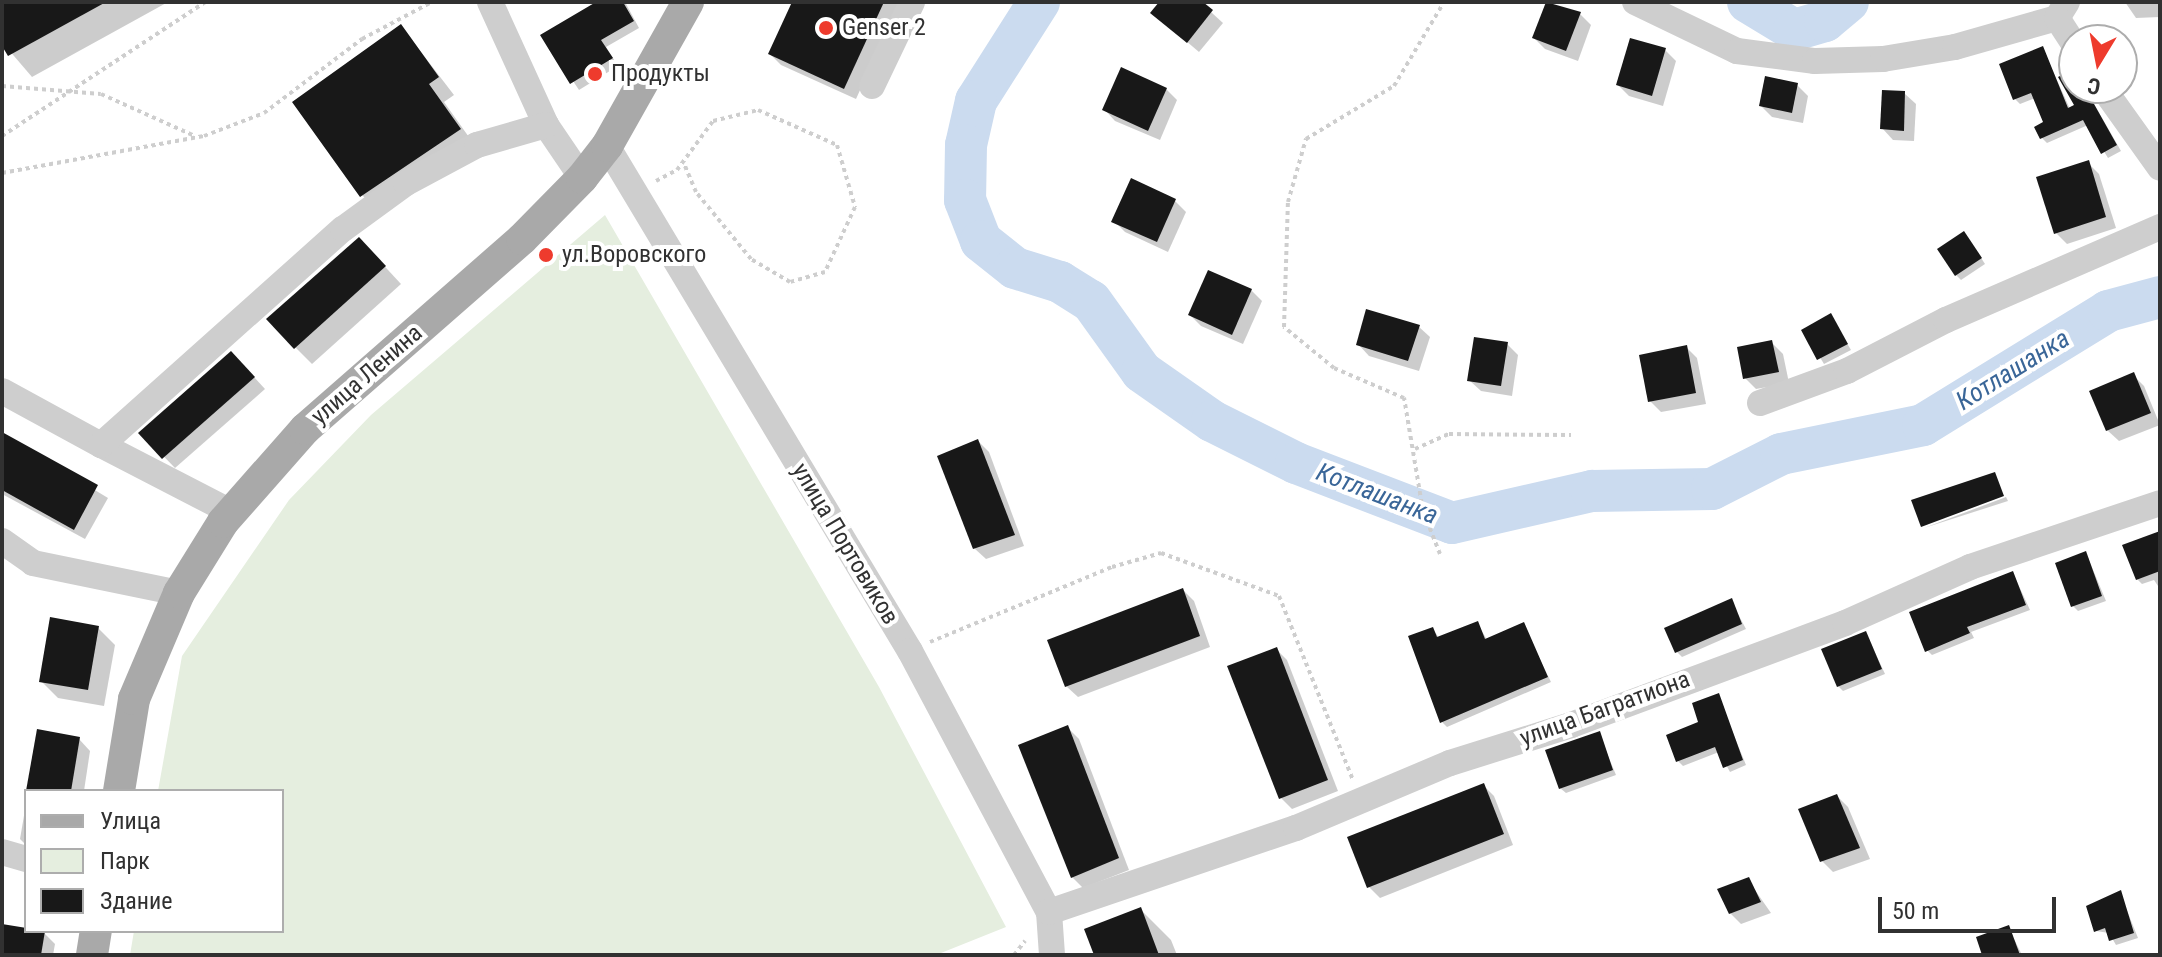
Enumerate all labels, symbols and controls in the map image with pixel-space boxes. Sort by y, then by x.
place label: Genser 2 [842,14,926,42]
marker: Genser 2 [817,19,835,37]
north arrow [2058,24,2138,104]
place label: Продукты [611,60,710,88]
marker: Продукты [586,65,604,83]
text: С [2086,73,2102,100]
place label: ул.Воровского [562,241,706,269]
marker: ул.Воровского [537,246,555,264]
street label: улица Ленина [306,319,428,431]
water label: Котлашанка [1951,323,2075,417]
water label: Котлашанка [1312,457,1442,531]
street label: улица Портовиков [786,458,904,630]
street label: улица Багратиона [1516,665,1694,753]
legend [24,789,284,933]
text: Улица [100,807,161,835]
text: Парк [100,847,150,875]
scale bar [1882,881,2060,931]
text: Здание [100,887,172,915]
text: 50 m [1892,897,1939,925]

